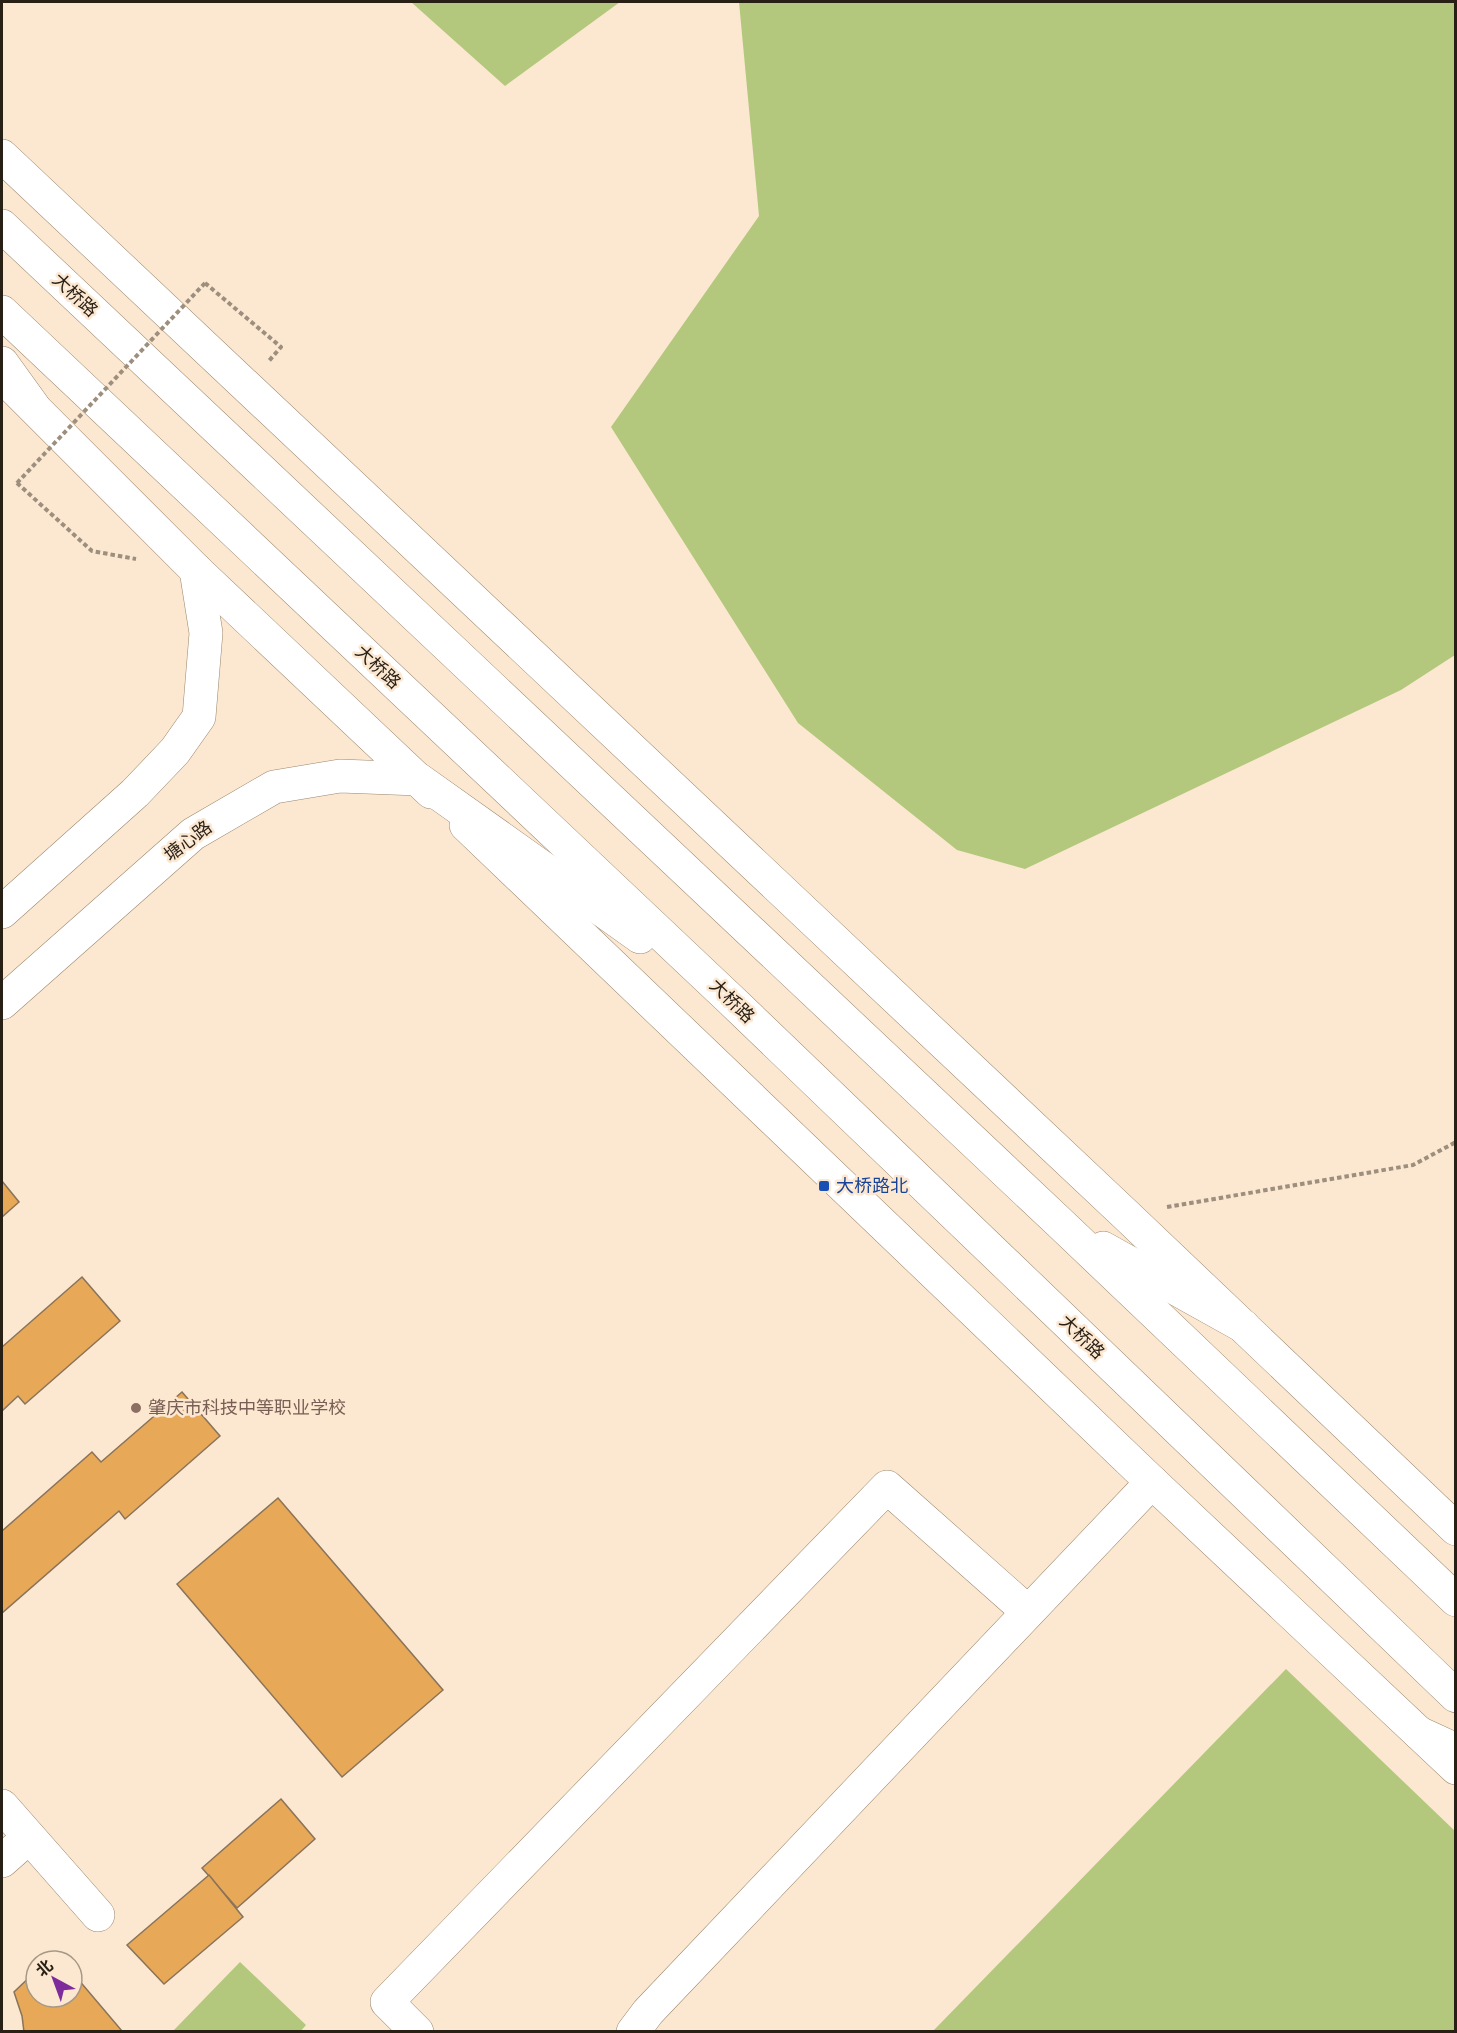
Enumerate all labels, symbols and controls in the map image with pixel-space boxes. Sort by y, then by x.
street label: 大桥路 [48,269,102,321]
street label: 大桥路 [351,641,405,693]
street label: 塘心路 [160,816,216,865]
street label: 大桥路 [706,974,759,1027]
place label: 大桥路北 [836,1175,908,1196]
marker: 大桥路北 [817,1179,831,1193]
street label: 大桥路 [1056,1310,1109,1363]
place label: 肇庆市科技中等职业学校 [148,1397,346,1418]
marker: 肇庆市科技中等职业学校 [129,1401,143,1415]
north arrow [24,1949,84,2009]
text: 北 [32,1956,56,1980]

